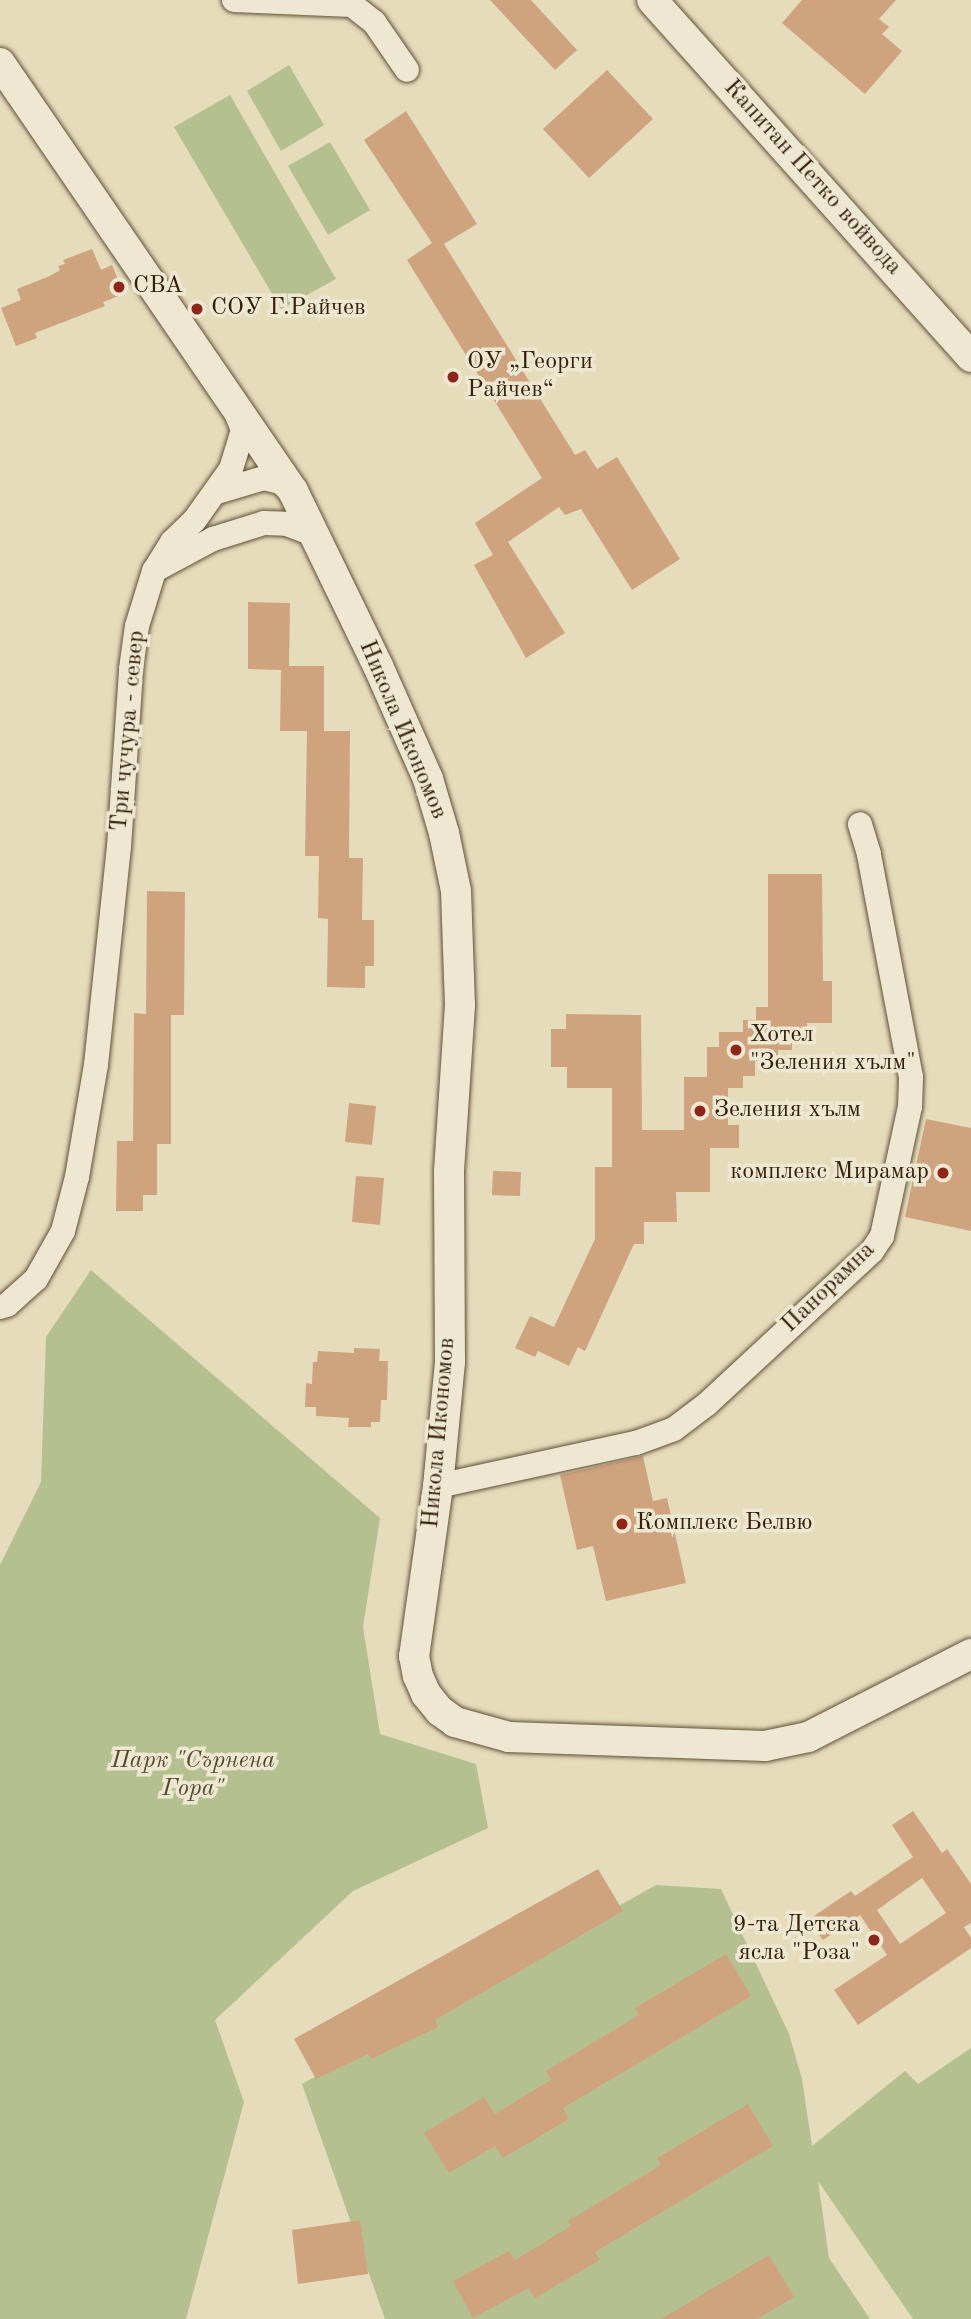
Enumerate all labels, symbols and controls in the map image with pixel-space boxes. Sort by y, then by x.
street label: Капитан Петко войвода [717,74,907,282]
place label: CBA [133,273,183,301]
marker: CBA [111,279,127,295]
place label: СОУ Г.Райчев [211,295,365,323]
marker: СОУ Г.Райчев [189,301,205,317]
place label: ОУ „Георги Райчев“ [467,349,593,405]
marker: ОУ „Георги Райчев“ [445,369,461,385]
street label: Три чучура - север [106,629,152,833]
street label: Никола Икономов [351,636,453,824]
place label: Хотел "Зеления хълм" [750,1022,916,1078]
marker: Хотел "Зеления хълм" [728,1042,744,1058]
place label: Зеления хълм [714,1097,861,1125]
marker: Зеления хълм [692,1103,708,1119]
place label: комплекс Мирамар [730,1159,929,1187]
marker: комплекс Мирамар [935,1165,951,1181]
street label: Панорамна [776,1236,882,1340]
street label: Никола Икономов [417,1337,463,1529]
place label: Комплекс Белвю [636,1510,812,1538]
marker: Комплекс Белвю [614,1516,630,1532]
park label: Парк "Сърнена Гора" [111,1748,275,1804]
place label: 9-та Детска ясла "Роза" [733,1912,860,1968]
marker: 9-та Детска ясла "Роза" [866,1932,882,1948]

